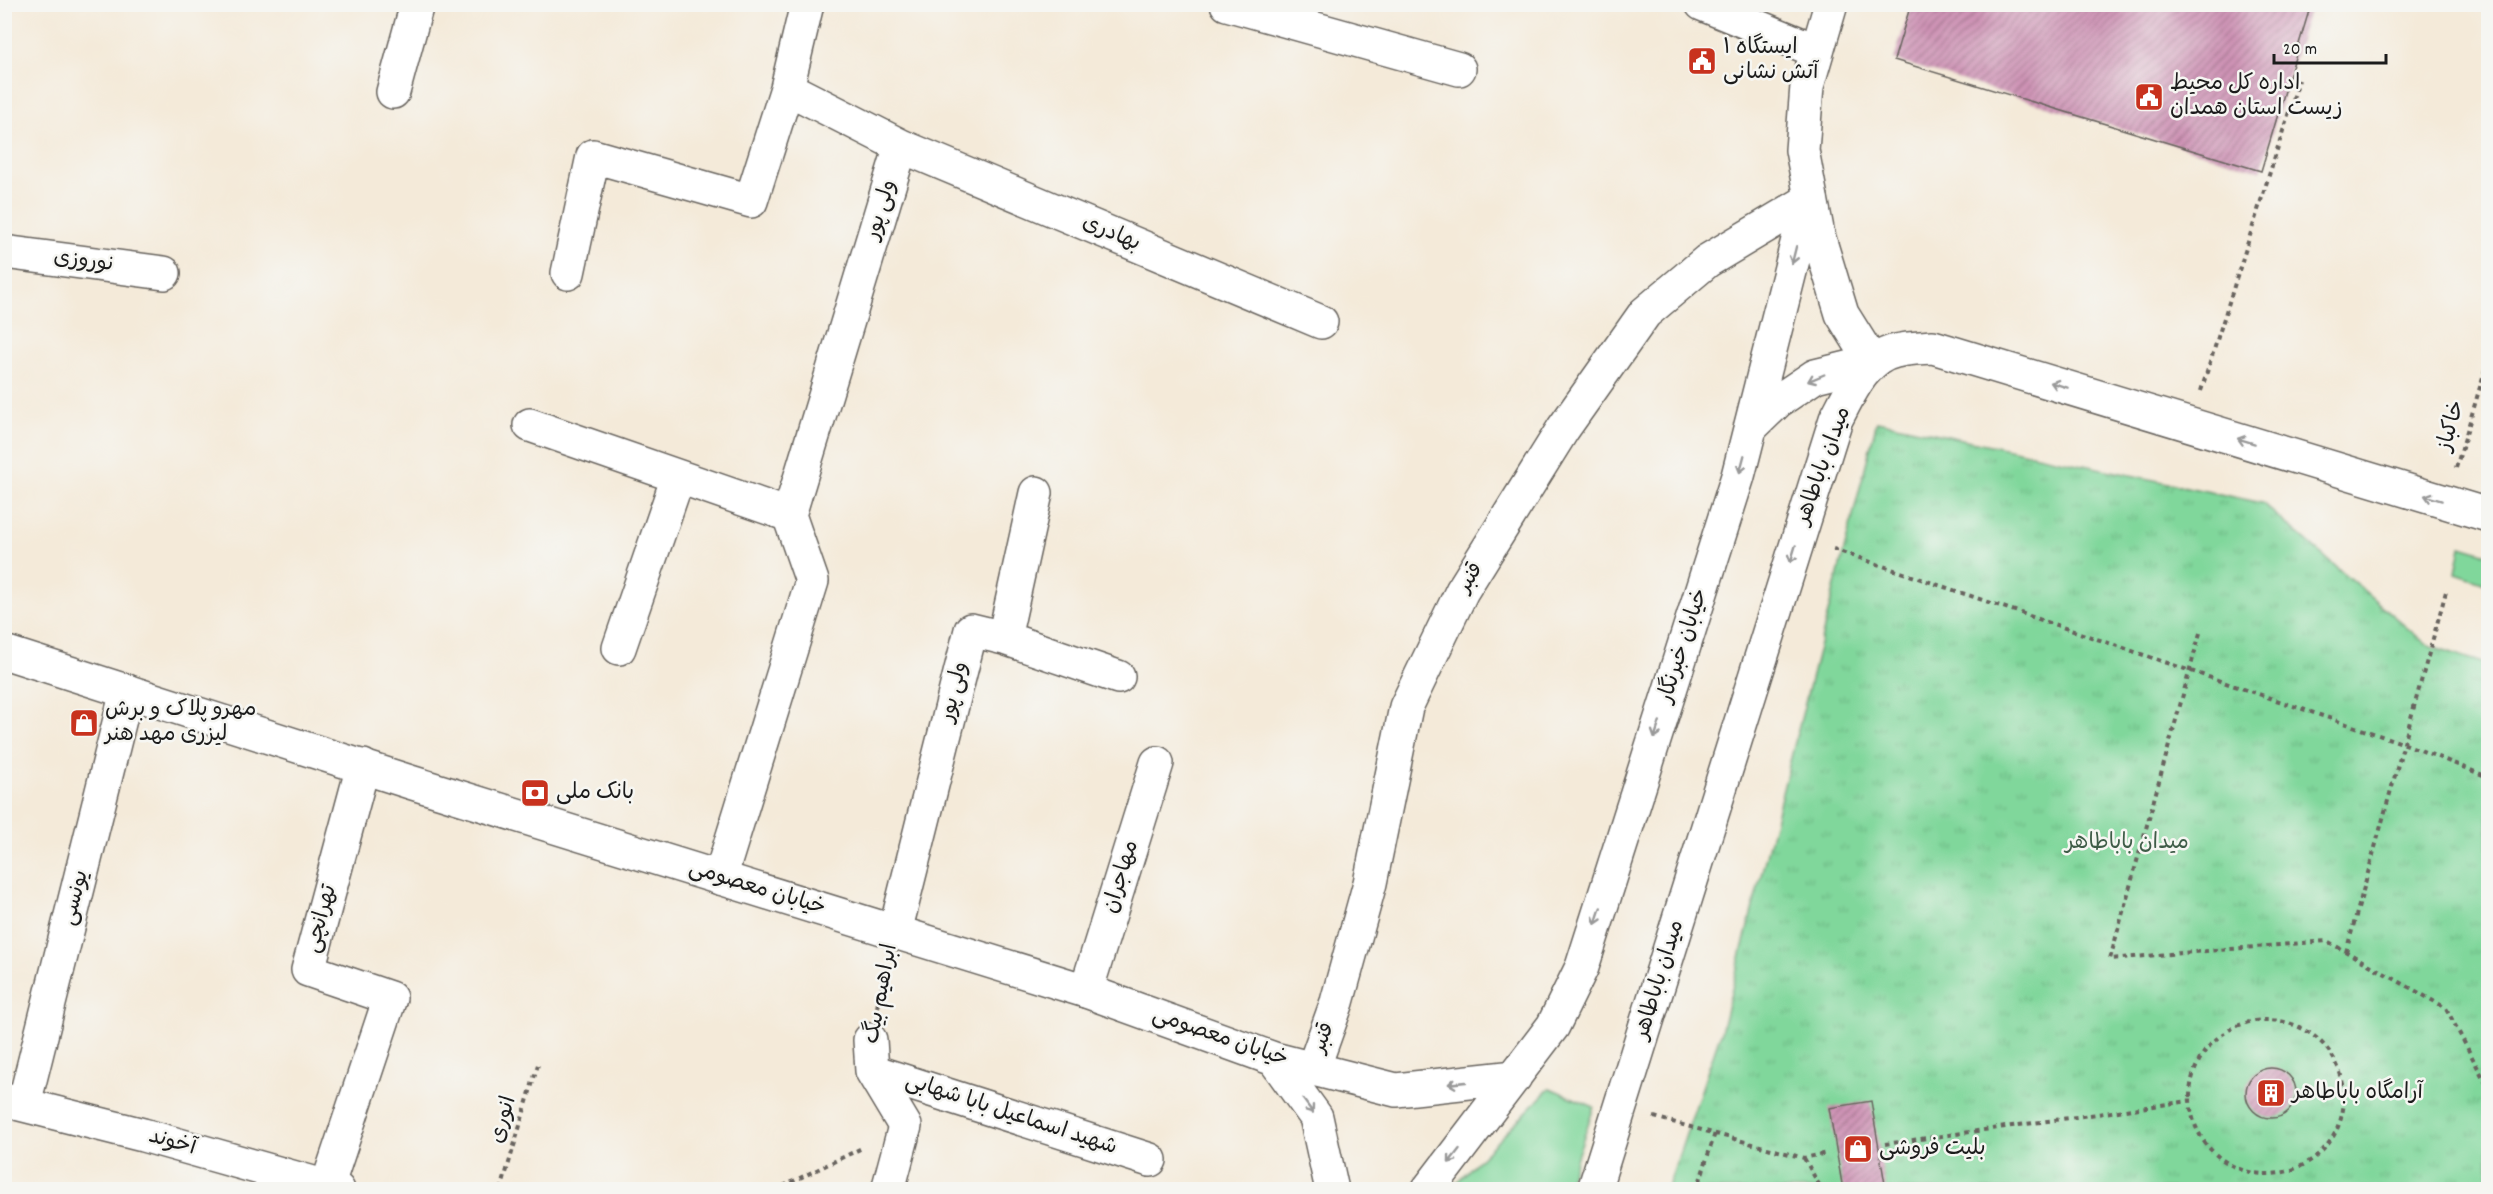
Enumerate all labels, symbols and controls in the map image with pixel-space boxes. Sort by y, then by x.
scale bar [2274,27,2386,65]
place label: ایستگاه ۱ آتش نشانی [1723,33,1820,89]
text: 20 m [2283,38,2317,63]
public building icon: ایستگاه ۱ آتش نشانی [1686,45,1718,77]
place label: اداره کل محیط زیست استان همدان [2170,69,2343,125]
public building icon: اداره کل محیط زیست استان همدان [2133,81,2165,113]
street label: ولی پور [858,176,906,246]
street label: بهادری [1077,208,1145,260]
street label: نوروزی [52,243,116,281]
one-way arrow [1788,245,1800,264]
one-way arrow [1808,373,1826,384]
one-way arrow [2050,379,2069,390]
street label: خاکباز [2429,397,2474,457]
street label: میدان باباطاهر [1788,403,1860,531]
one-way arrow [2237,435,2256,446]
one-way arrow [1735,454,1747,473]
one-way arrow [2423,492,2442,503]
one-way arrow [1787,544,1798,563]
street label: قنبر [1449,557,1492,601]
street label: خیابان خبرنگار [1650,585,1717,709]
street label: ولی پور [932,658,977,727]
place label: مهرو پلاک و برش لیزری مهد هنر [103,695,256,751]
shop icon: مهرو پلاک و برش لیزری مهد هنر [68,707,100,739]
one-way arrow [1651,720,1662,739]
bank icon: بانک ملی [519,777,551,809]
place label: بانک ملی [556,778,634,809]
park label: میدان باباطاهر [2063,828,2189,859]
street label: مهاجران [1096,837,1148,917]
street label: خیابان معصومی [685,853,829,925]
street label: یونسی [54,867,98,929]
street label: تهرانچی [298,881,346,957]
one-way arrow [1592,906,1603,925]
street label: میدان باباطاهر [1627,916,1693,1046]
street label: ابراهیم بیگ [857,941,907,1047]
street label: خیابان معصومی [1148,1000,1292,1076]
street label: قنبر [1304,1018,1344,1060]
street label: شهید اسماعیل بابا شهابی [901,1066,1121,1164]
building icon: آرامگاه باباطاهر [2255,1077,2287,1109]
one-way arrow [1447,1078,1467,1089]
place label: آرامگاه باباطاهر [2290,1078,2425,1109]
street label: انوری [483,1093,525,1147]
one-way arrow [1302,1097,1314,1114]
street label: آخوند [145,1121,201,1165]
shop icon: بلیت فروشی [1842,1133,1874,1165]
place label: بلیت فروشی [1879,1134,1986,1165]
one-way arrow [1447,1148,1460,1164]

